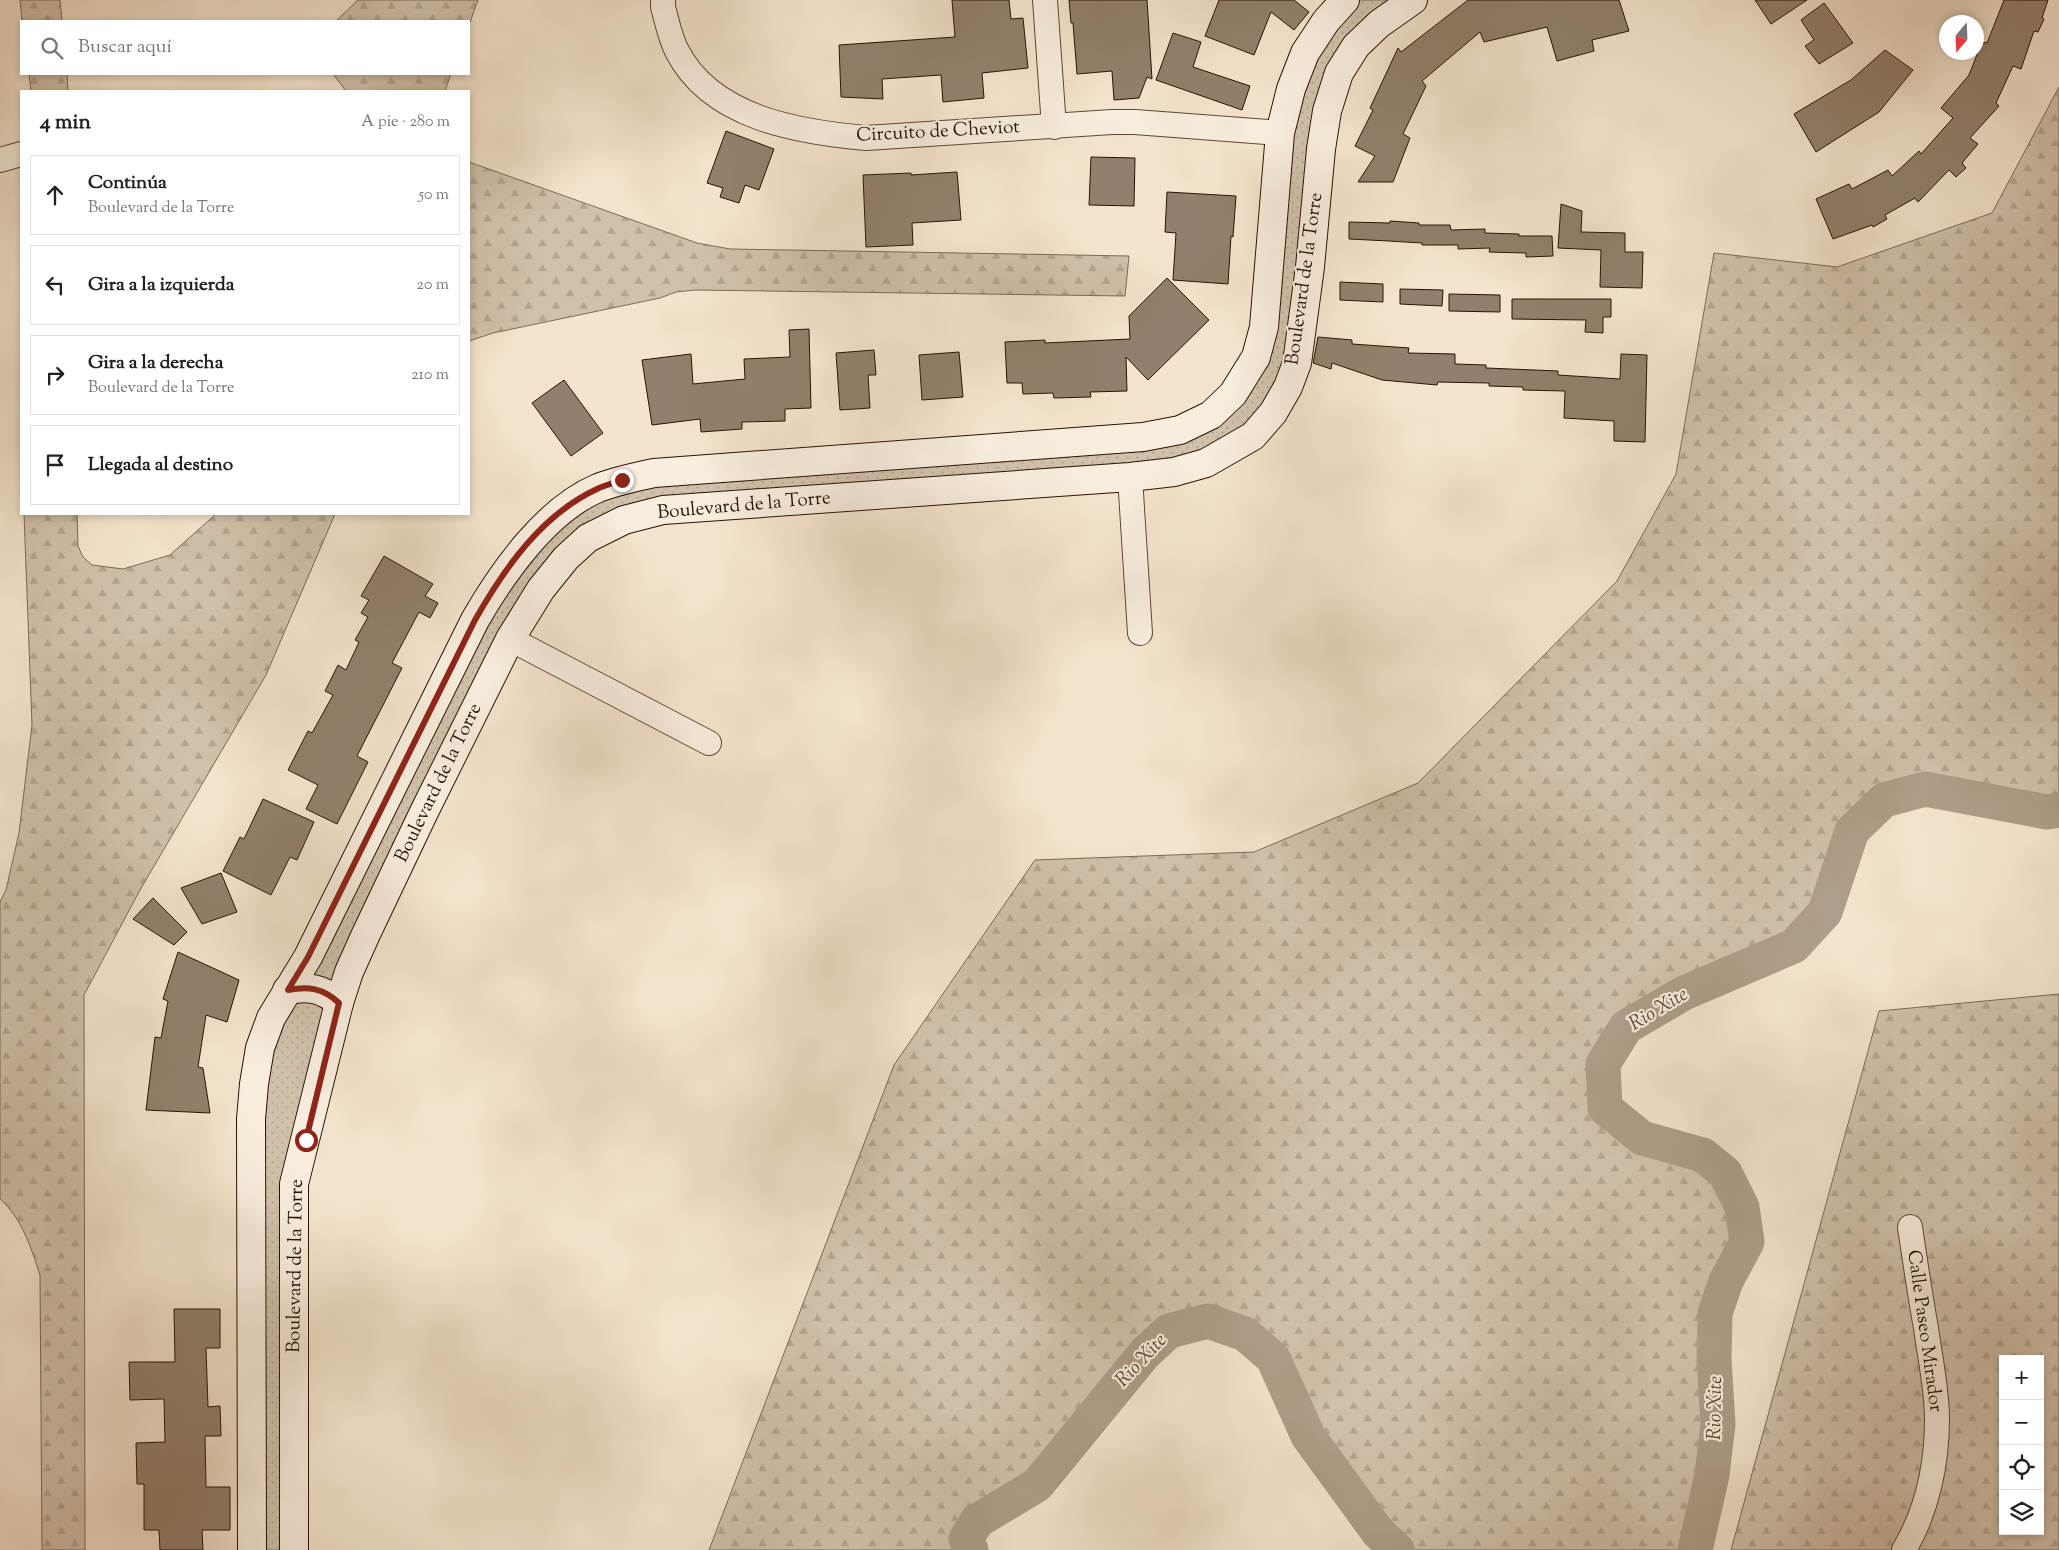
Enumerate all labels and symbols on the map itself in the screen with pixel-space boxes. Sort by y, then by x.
north arrow [1939,15,1984,60]
street label: Circuito de Cheviot [856,114,1021,150]
street label: Boulevard de la Torre [1280,191,1331,367]
route end [611,469,634,492]
street label: Boulevard de la Torre [656,485,832,527]
street label: Boulevard de la Torre [389,699,489,867]
water label: Rio Xite [1624,981,1694,1039]
route start [295,1129,318,1152]
street label: Boulevard de la Torre [281,1179,311,1353]
street label: Calle Paseo Mirador [1899,1248,1949,1414]
water label: Rio Xite [1109,1328,1175,1394]
water label: Rio Xite [1701,1376,1731,1440]

